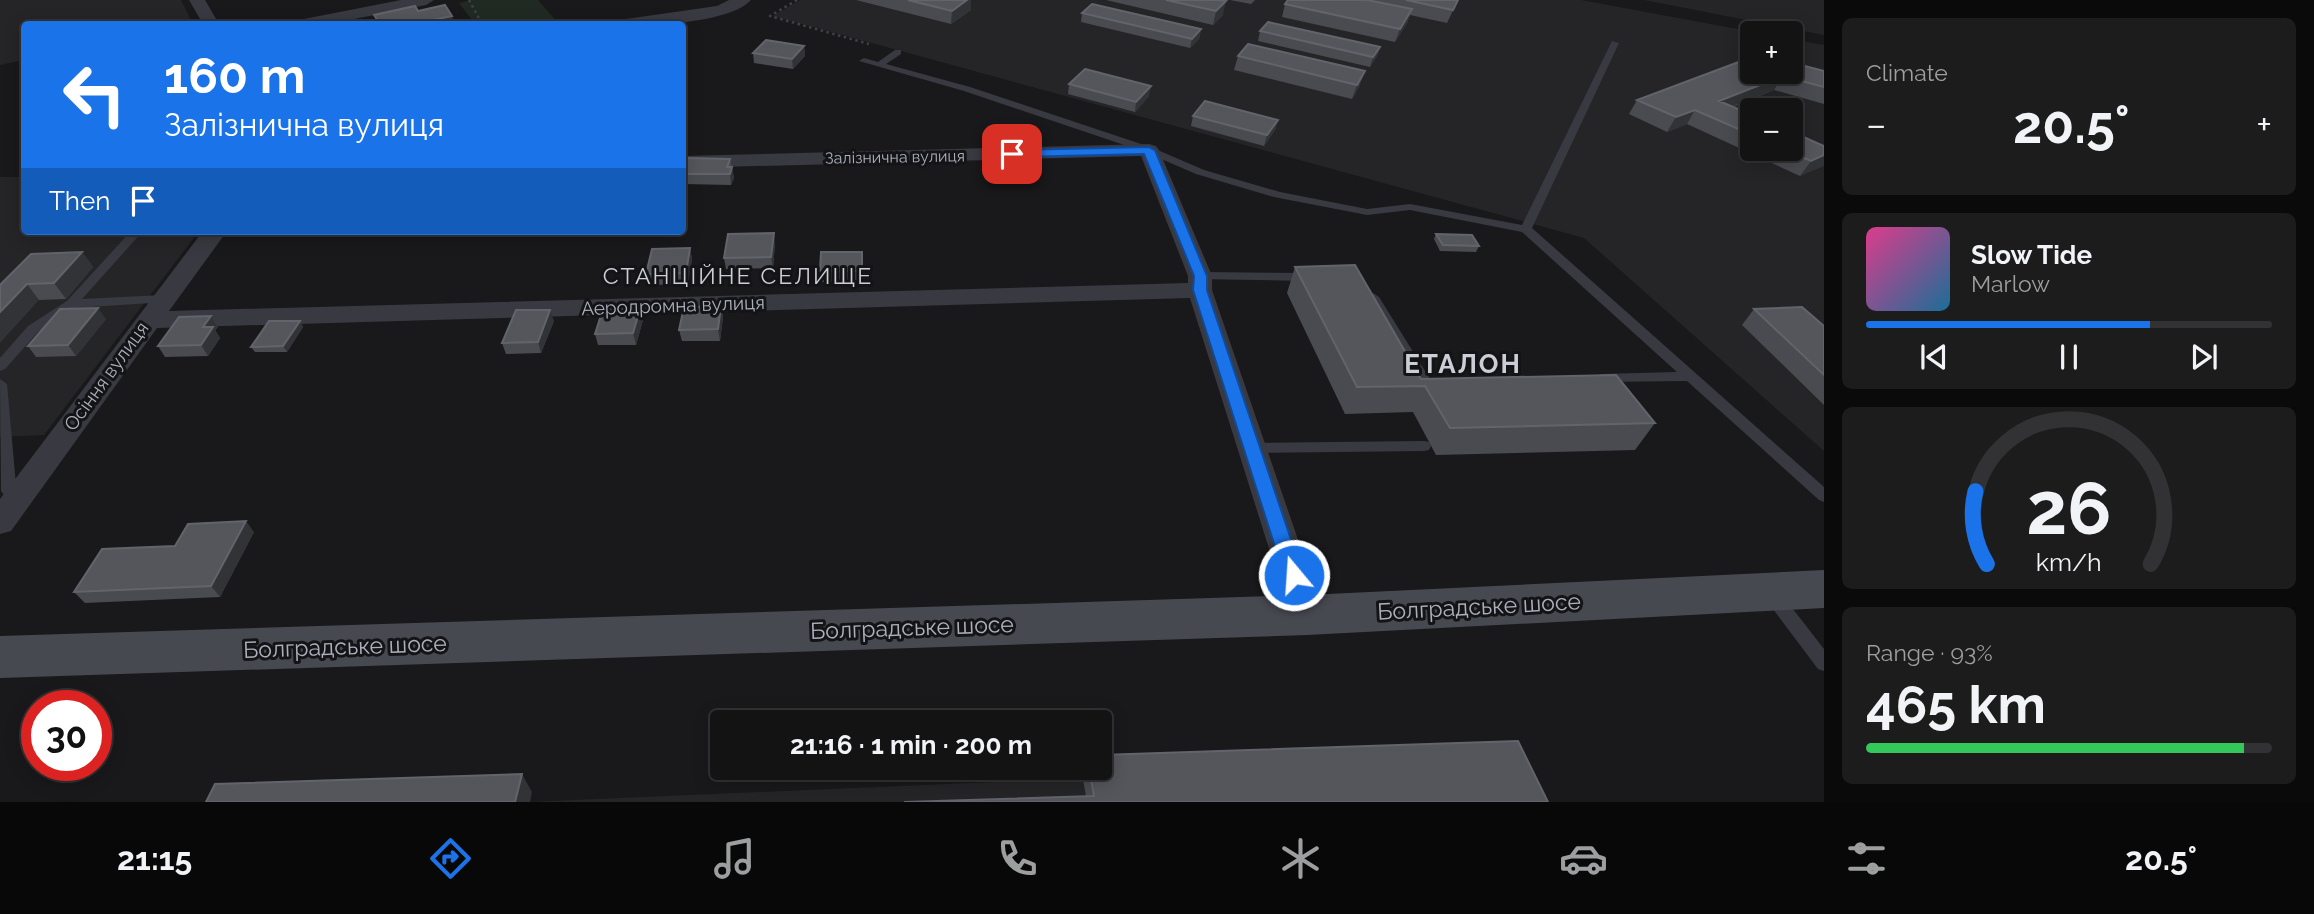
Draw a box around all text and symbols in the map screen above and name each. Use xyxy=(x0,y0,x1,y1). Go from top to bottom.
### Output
map controls xyxy=(1740,21,1803,161)
button: + xyxy=(1740,21,1803,84)
text: 160 m xyxy=(164,47,305,104)
icon: left xyxy=(49,49,140,140)
text: Climate xyxy=(1866,59,1948,86)
text: 20.5° xyxy=(2013,94,2130,155)
button: − xyxy=(1740,98,1803,161)
text: − xyxy=(1866,102,1886,147)
text: + xyxy=(2256,102,2272,147)
text: Залізнична вулиця xyxy=(164,106,444,143)
pin xyxy=(982,124,1042,184)
icon: arrive xyxy=(993,135,1031,173)
street label: Залізнична вулиця xyxy=(825,146,965,168)
icon: arrive xyxy=(124,182,162,220)
text: Then xyxy=(49,186,110,216)
text: Slow Tide xyxy=(1971,240,2092,270)
district label: СТАНЦІЙНЕ СЕЛИЩЕ xyxy=(603,262,873,289)
text: Marlow xyxy=(1971,270,2050,297)
street label: Аеродромна вулиця xyxy=(581,291,765,319)
street label: Осіння вулиця xyxy=(59,317,153,435)
icon: previous xyxy=(1915,338,1953,376)
icon: pause xyxy=(2050,338,2088,376)
icon: next xyxy=(2185,338,2223,376)
district label: ЕТАЛОН xyxy=(1404,349,1522,379)
text: 26 xyxy=(2026,467,2112,552)
position arrow xyxy=(1257,538,1331,612)
text: km/h xyxy=(2036,547,2102,577)
street label: Болградське шосе xyxy=(1377,587,1581,625)
street label: Болградське шосе xyxy=(810,610,1014,644)
street label: Болградське шосе xyxy=(243,629,447,663)
text: Range · 93% xyxy=(1866,639,1993,666)
text: 465 km xyxy=(1866,674,2046,735)
speed limit sign: 30 xyxy=(21,690,112,781)
text: 21:16 · 1 min · 200 m xyxy=(790,730,1032,760)
icon: directions xyxy=(426,834,475,883)
icon: music xyxy=(710,834,759,883)
icon: phone xyxy=(993,834,1042,883)
icon: climate xyxy=(1276,834,1325,883)
icon: car xyxy=(1559,834,1608,883)
icon: filters xyxy=(1842,834,1891,883)
text: 21:15 xyxy=(117,840,192,877)
text: 20.5° xyxy=(2125,840,2197,877)

